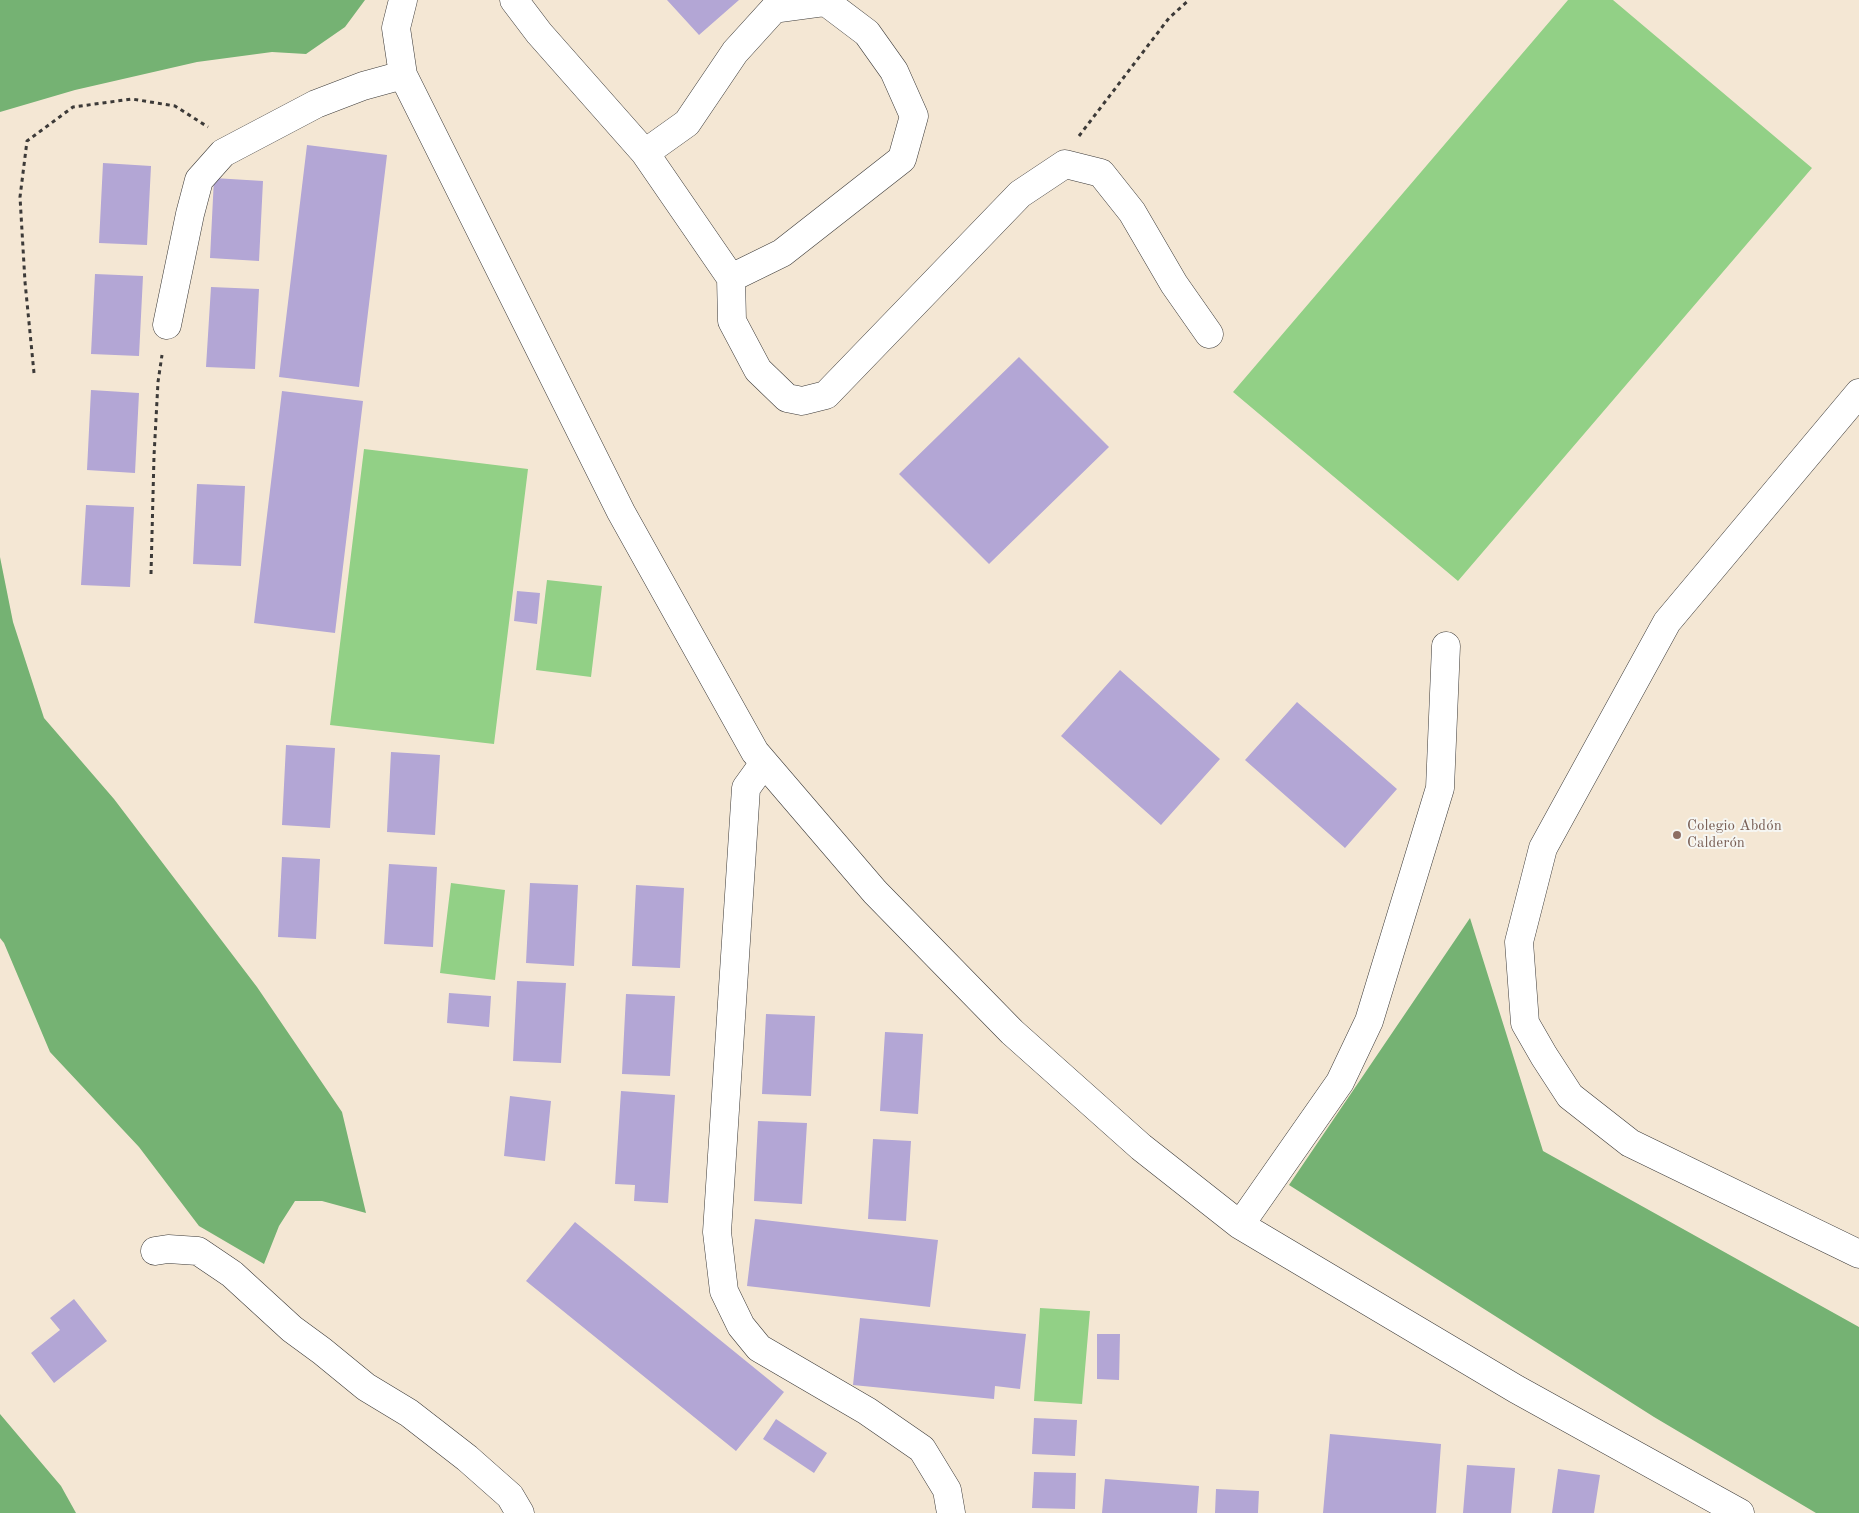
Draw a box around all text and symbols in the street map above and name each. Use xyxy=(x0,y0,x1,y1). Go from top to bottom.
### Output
place label: Colegio Abdón Calderón xyxy=(1687,817,1782,852)
marker: Colegio Abdón Calderón xyxy=(1671,829,1683,841)

